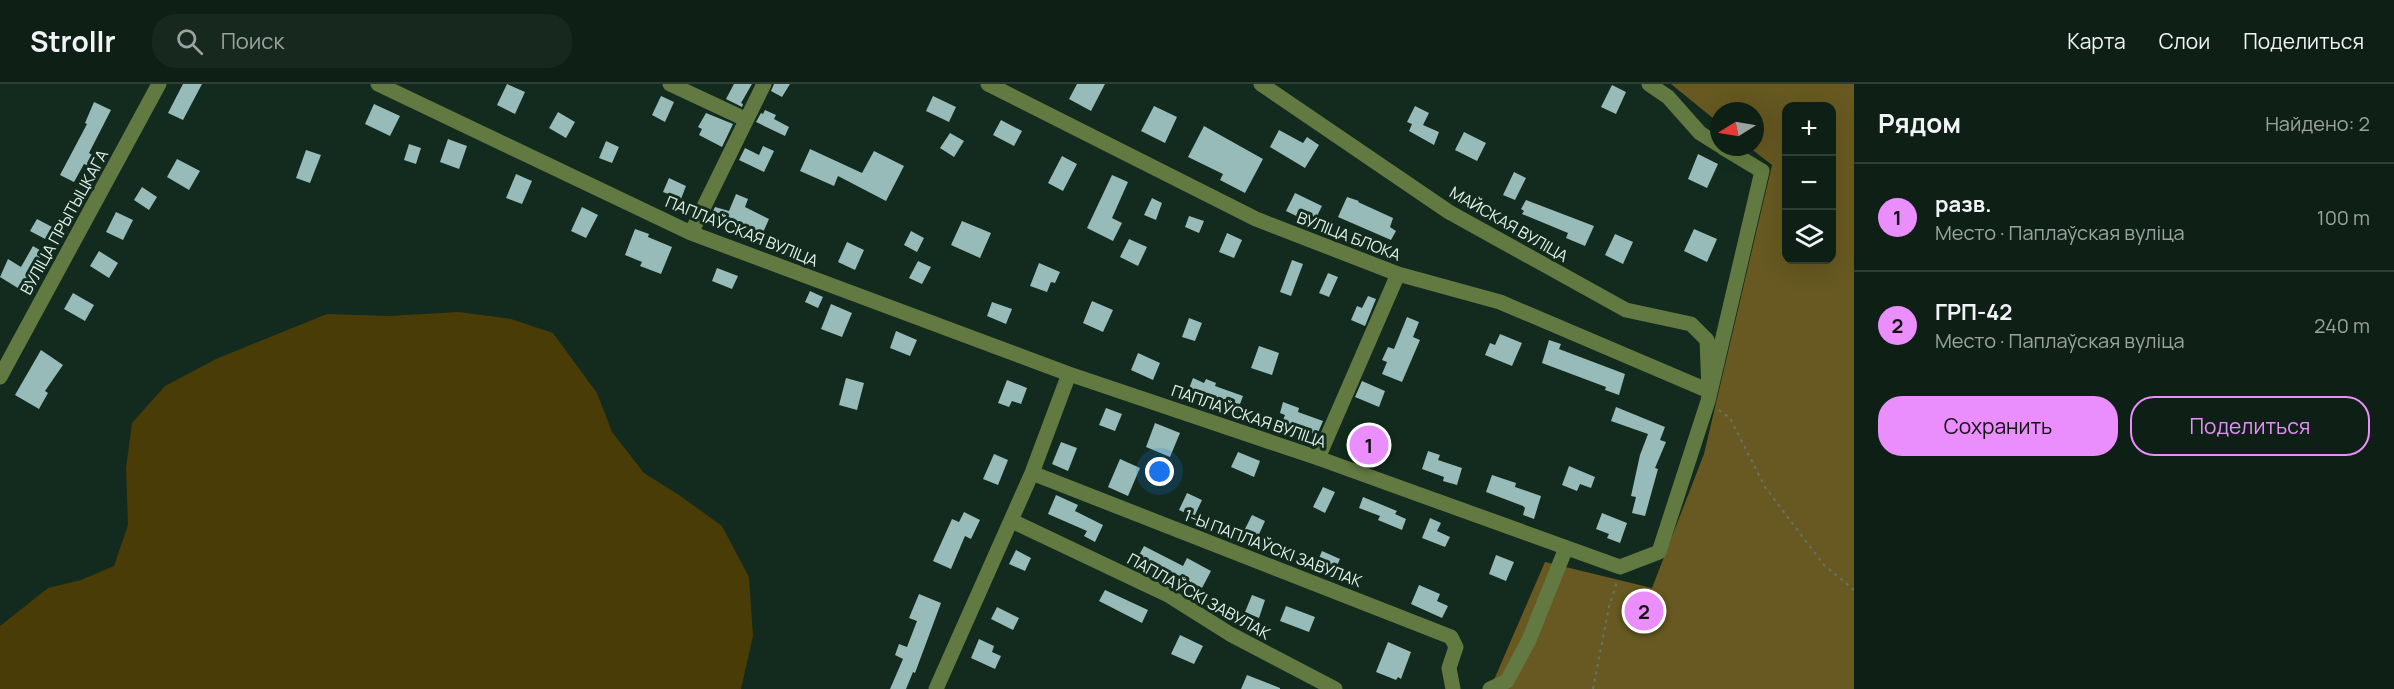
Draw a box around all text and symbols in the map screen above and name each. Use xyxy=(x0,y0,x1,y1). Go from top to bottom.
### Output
search box xyxy=(152,14,572,68)
text: Strollr xyxy=(30,22,116,60)
icon: search xyxy=(173,25,206,58)
text: Поиск xyxy=(221,26,284,56)
text: Карта xyxy=(2067,27,2126,55)
text: Слои xyxy=(2159,27,2210,55)
text: Поделиться xyxy=(2243,27,2364,55)
north arrow xyxy=(1710,102,1764,156)
map controls xyxy=(1782,102,1836,264)
button: + xyxy=(1782,102,1836,156)
text: Рядом xyxy=(1878,105,1961,141)
text: Найдено: 2 xyxy=(2265,110,2370,137)
street label: ВУЛІЦА ПРЫТЫЦКАГА xyxy=(15,145,113,299)
button: − xyxy=(1782,156,1836,210)
street label: МАЙСКАЯ ВУЛІЦА xyxy=(1446,181,1572,267)
text: разв. xyxy=(1935,189,1992,219)
street label: ПАПЛАЎСКАЯ ВУЛІЦА xyxy=(662,190,822,272)
text: 1 xyxy=(1893,204,1902,231)
text: 100 m xyxy=(2317,204,2370,231)
street label: ВУЛІЦА БЛОКА xyxy=(1294,206,1404,266)
button: layers xyxy=(1782,210,1836,264)
text: Место · Паплаўская вуліца xyxy=(1935,219,2185,246)
text: ГРП-42 xyxy=(1935,297,2012,327)
text: 2 xyxy=(1892,312,1903,339)
text: 240 m xyxy=(2314,312,2370,339)
text: Место · Паплаўская вуліца xyxy=(1935,327,2185,354)
street label: ПАПЛАЎСКАЯ ВУЛІЦА xyxy=(1169,379,1329,453)
button: Сохранить xyxy=(1878,396,2118,456)
button: Поделиться xyxy=(2130,396,2370,456)
pin: 1 xyxy=(1350,422,1388,468)
your location xyxy=(1145,457,1174,486)
street label: 1-Ы ПАПЛАЎСКІ ЗАВУЛАК xyxy=(1181,504,1366,592)
street label: ПАПЛАЎСКІ ЗАВУЛАК xyxy=(1124,548,1275,645)
pin: 2 xyxy=(1624,588,1664,634)

